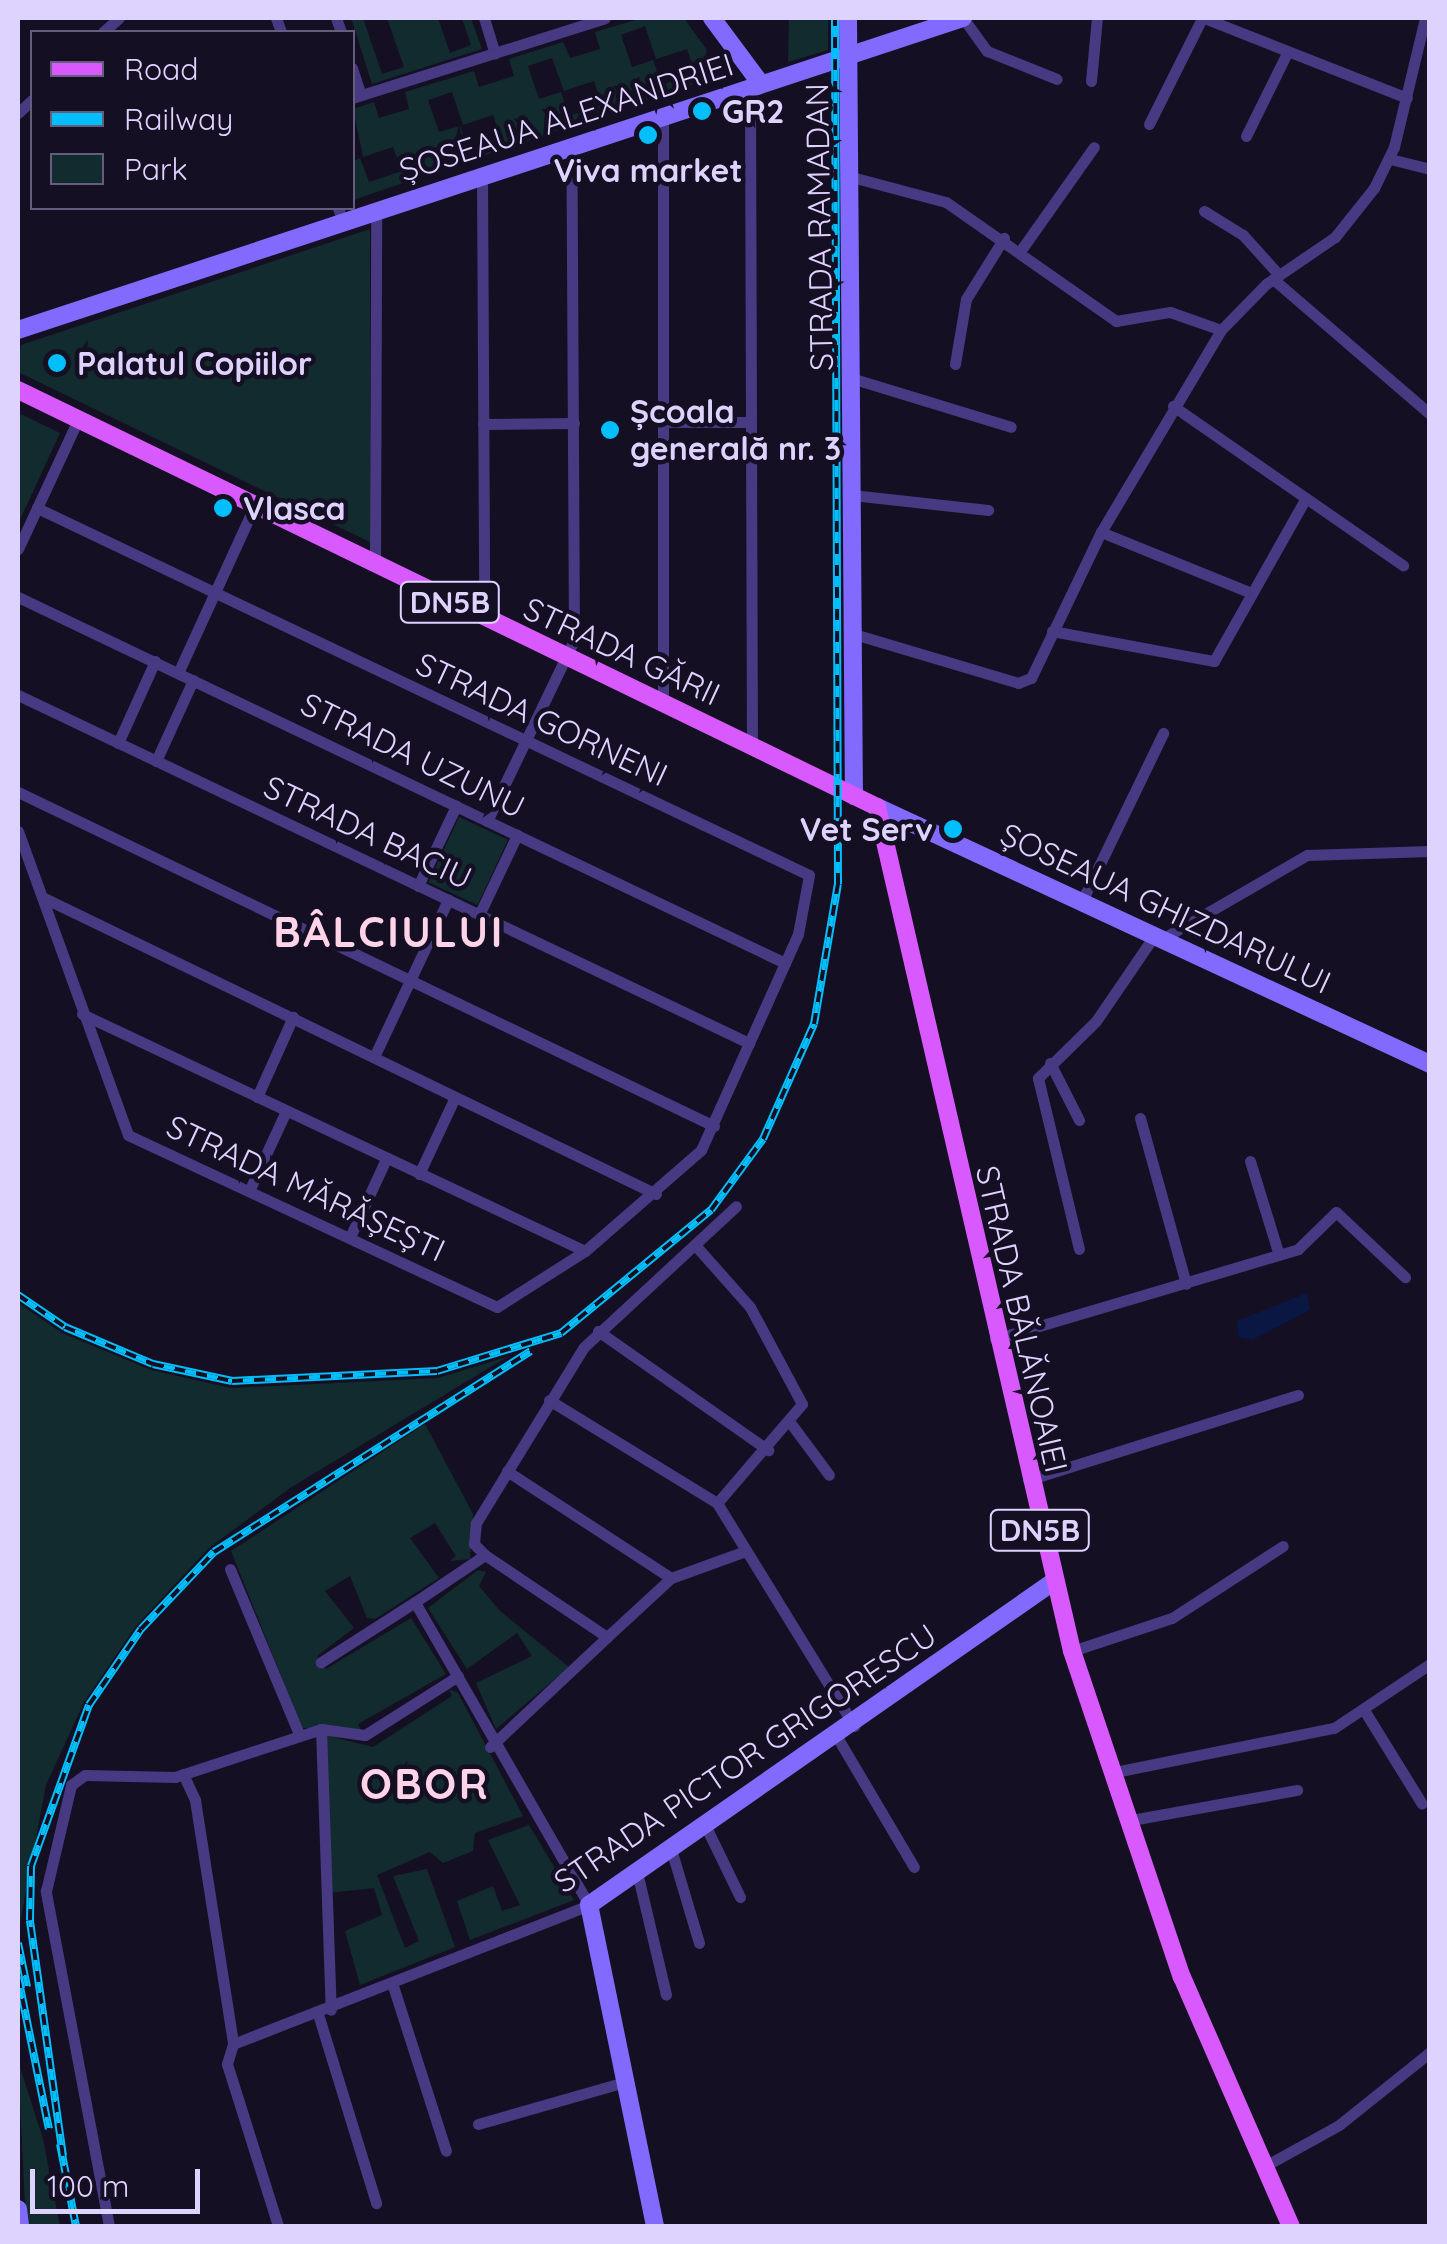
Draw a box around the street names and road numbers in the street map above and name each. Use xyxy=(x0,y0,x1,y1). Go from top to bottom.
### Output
street label: ȘOSEAUA ALEXANDRIEI xyxy=(394,45,738,189)
street label: STRADA RAMADAN xyxy=(797,83,841,371)
road number: DN5B xyxy=(398,577,502,627)
street label: STRADA GĂRII xyxy=(518,589,726,713)
street label: STRADA GORNENI xyxy=(410,644,674,794)
street label: STRADA UZUNU xyxy=(295,684,531,826)
street label: STRADA BACIU xyxy=(258,767,478,897)
street label: ȘOSEAUA GHIZDARULUI xyxy=(995,815,1337,1001)
street label: STRADA MĂRĂȘEȘTI xyxy=(161,1107,451,1269)
street label: STRADA BĂLĂNOAIEI xyxy=(968,1162,1076,1476)
road number: DN5B xyxy=(988,1505,1092,1555)
street label: STRADA PICTOR GRIGORESCU xyxy=(547,1615,943,1901)

